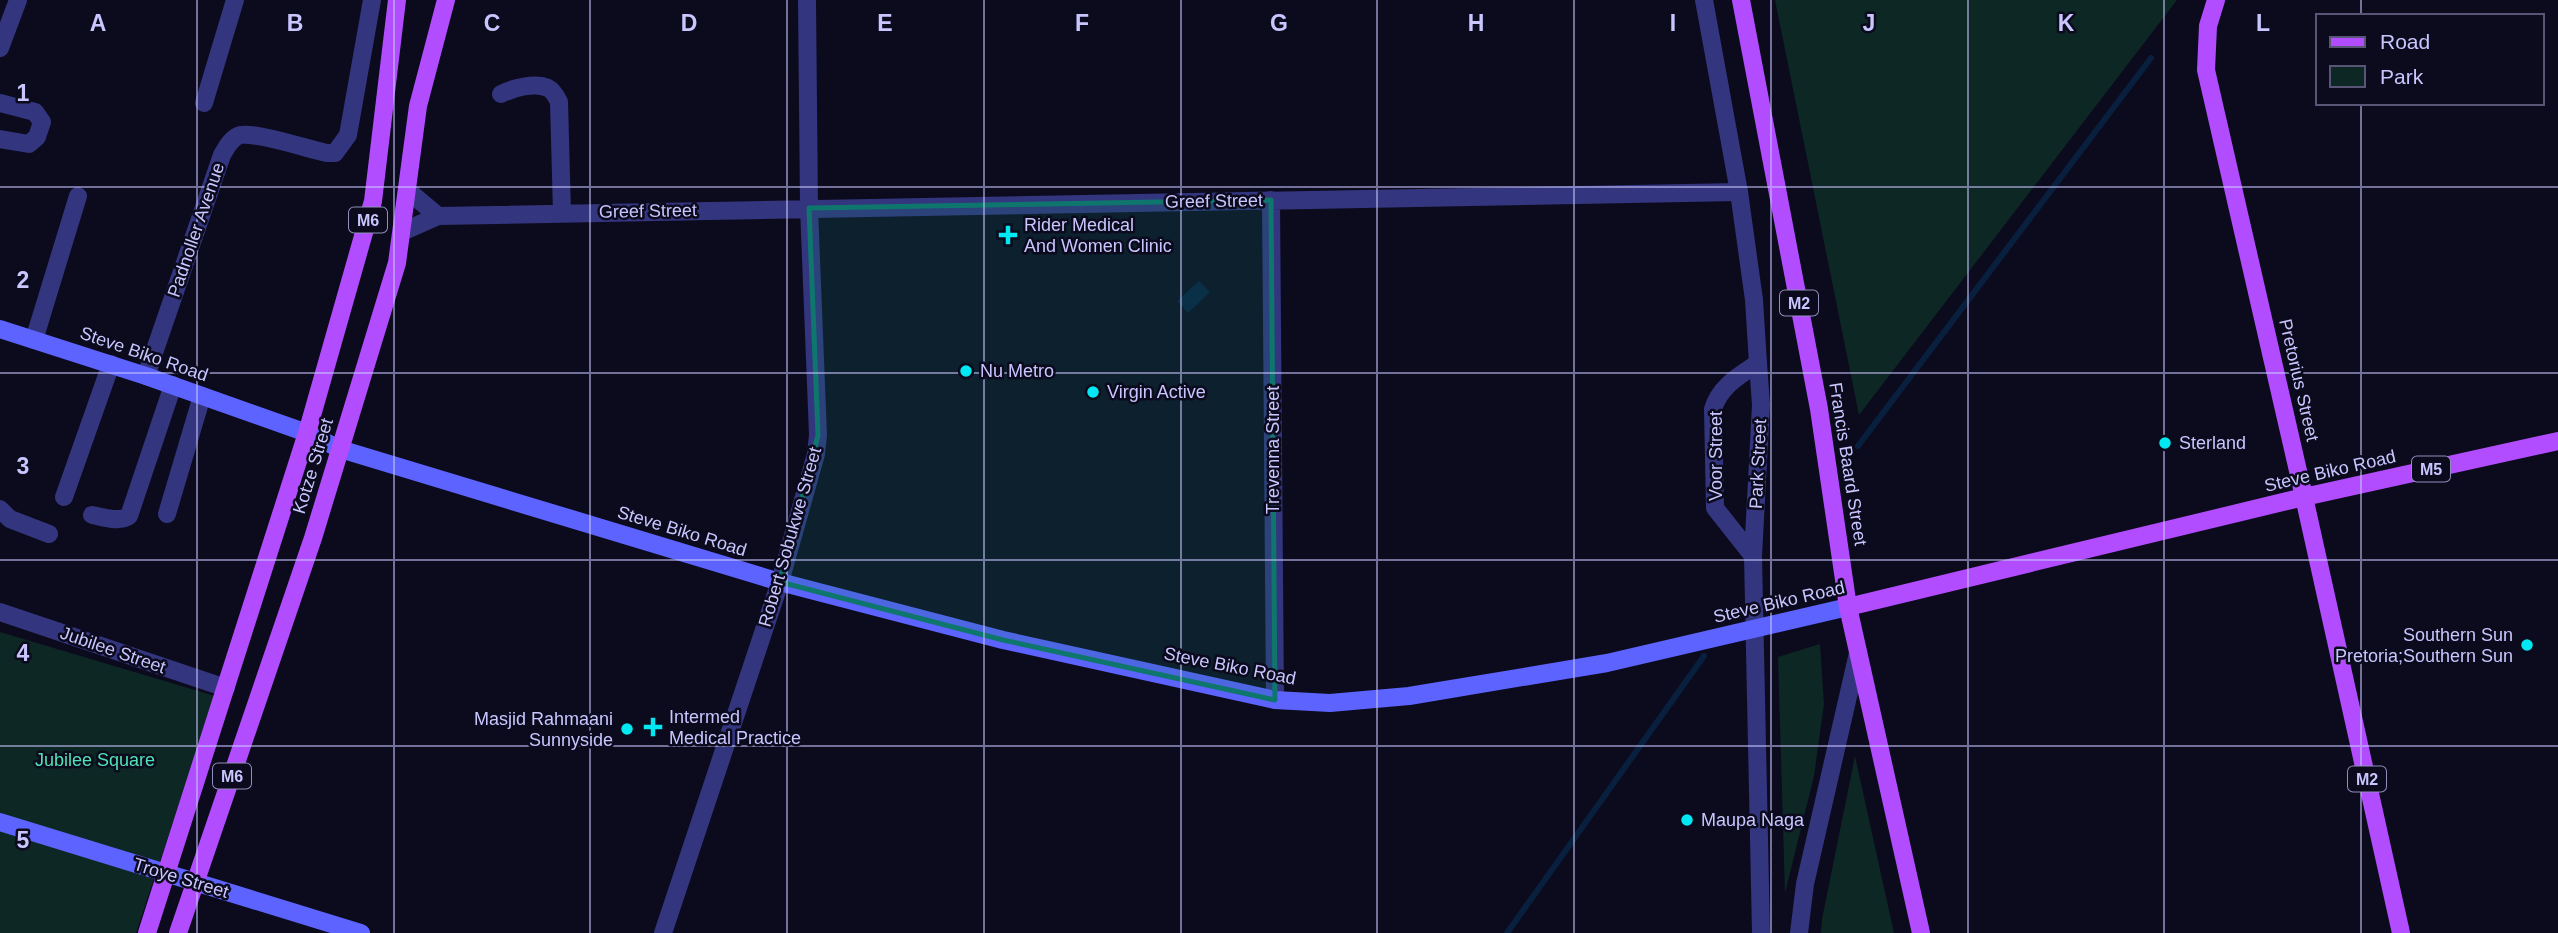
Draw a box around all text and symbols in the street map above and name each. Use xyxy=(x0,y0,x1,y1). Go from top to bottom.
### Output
text: A xyxy=(90,10,106,36)
text: B xyxy=(287,10,303,36)
text: C xyxy=(484,10,500,36)
text: D xyxy=(681,10,697,36)
text: E xyxy=(877,10,893,36)
text: F xyxy=(1075,10,1089,36)
text: G xyxy=(1270,10,1288,36)
text: H xyxy=(1468,10,1484,36)
text: I xyxy=(1670,10,1676,36)
text: J xyxy=(1863,10,1875,36)
text: K xyxy=(2058,10,2075,36)
text: L xyxy=(2256,10,2270,36)
legend xyxy=(2316,14,2544,105)
text: Road xyxy=(2380,30,2430,53)
text: Park xyxy=(2380,65,2424,88)
text: 1 xyxy=(17,80,30,106)
street label: Padnoller Avenue xyxy=(164,160,228,300)
street label: Greef Street xyxy=(1165,190,1263,212)
street label: Greef Street xyxy=(599,200,697,222)
road number: M6 xyxy=(349,208,387,232)
place label: Rider Medical And Women Clinic xyxy=(1024,215,1172,256)
marker: Rider Medical And Women Clinic xyxy=(998,225,1018,245)
text: 2 xyxy=(17,267,29,293)
road number: M2 xyxy=(1780,290,1818,316)
street label: Pretorius Street xyxy=(2275,317,2323,443)
street label: Steve Biko Road xyxy=(77,323,211,385)
place label: Nu Metro xyxy=(980,361,1054,381)
marker: Nu Metro xyxy=(958,363,974,379)
street label: Francis Baard Street xyxy=(1825,381,1871,547)
place label: Virgin Active xyxy=(1107,382,1206,402)
marker: Virgin Active xyxy=(1085,384,1101,400)
street label: Trevenna Street xyxy=(1263,386,1283,514)
street label: Voor Street xyxy=(1706,411,1726,501)
street label: Kotze Street xyxy=(289,416,337,516)
street label: Park Street xyxy=(1746,419,1770,509)
place label: Sterland xyxy=(2179,433,2246,453)
marker: Sterland xyxy=(2157,435,2173,451)
street label: Robert Sobukwe Street xyxy=(755,445,825,629)
street label: Steve Biko Road xyxy=(2262,446,2398,496)
text: 3 xyxy=(17,453,29,479)
road number: M5 xyxy=(2412,456,2450,482)
street label: Steve Biko Road xyxy=(615,502,749,560)
street label: Steve Biko Road xyxy=(1711,577,1847,627)
street label: Jubilee Street xyxy=(58,623,168,677)
place label: Southern Sun Pretoria;Southern Sun xyxy=(2335,625,2513,666)
marker: Southern Sun Pretoria;Southern Sun xyxy=(2519,637,2535,653)
text: 4 xyxy=(17,640,30,666)
street label: Steve Biko Road xyxy=(1162,643,1298,689)
place label: Intermed Medical Practice xyxy=(669,707,801,748)
place label: Masjid Rahmaani Sunnyside xyxy=(474,709,613,750)
marker: Intermed Medical Practice xyxy=(643,717,663,737)
marker: Masjid Rahmaani Sunnyside xyxy=(619,721,635,737)
park label: Jubilee Square xyxy=(35,750,155,770)
road number: M6 xyxy=(213,764,251,789)
road number: M2 xyxy=(2348,766,2386,792)
place label: Maupa Naga xyxy=(1701,810,1805,830)
marker: Maupa Naga xyxy=(1679,812,1695,828)
text: 5 xyxy=(17,827,30,853)
street label: Troye Street xyxy=(131,854,231,902)

